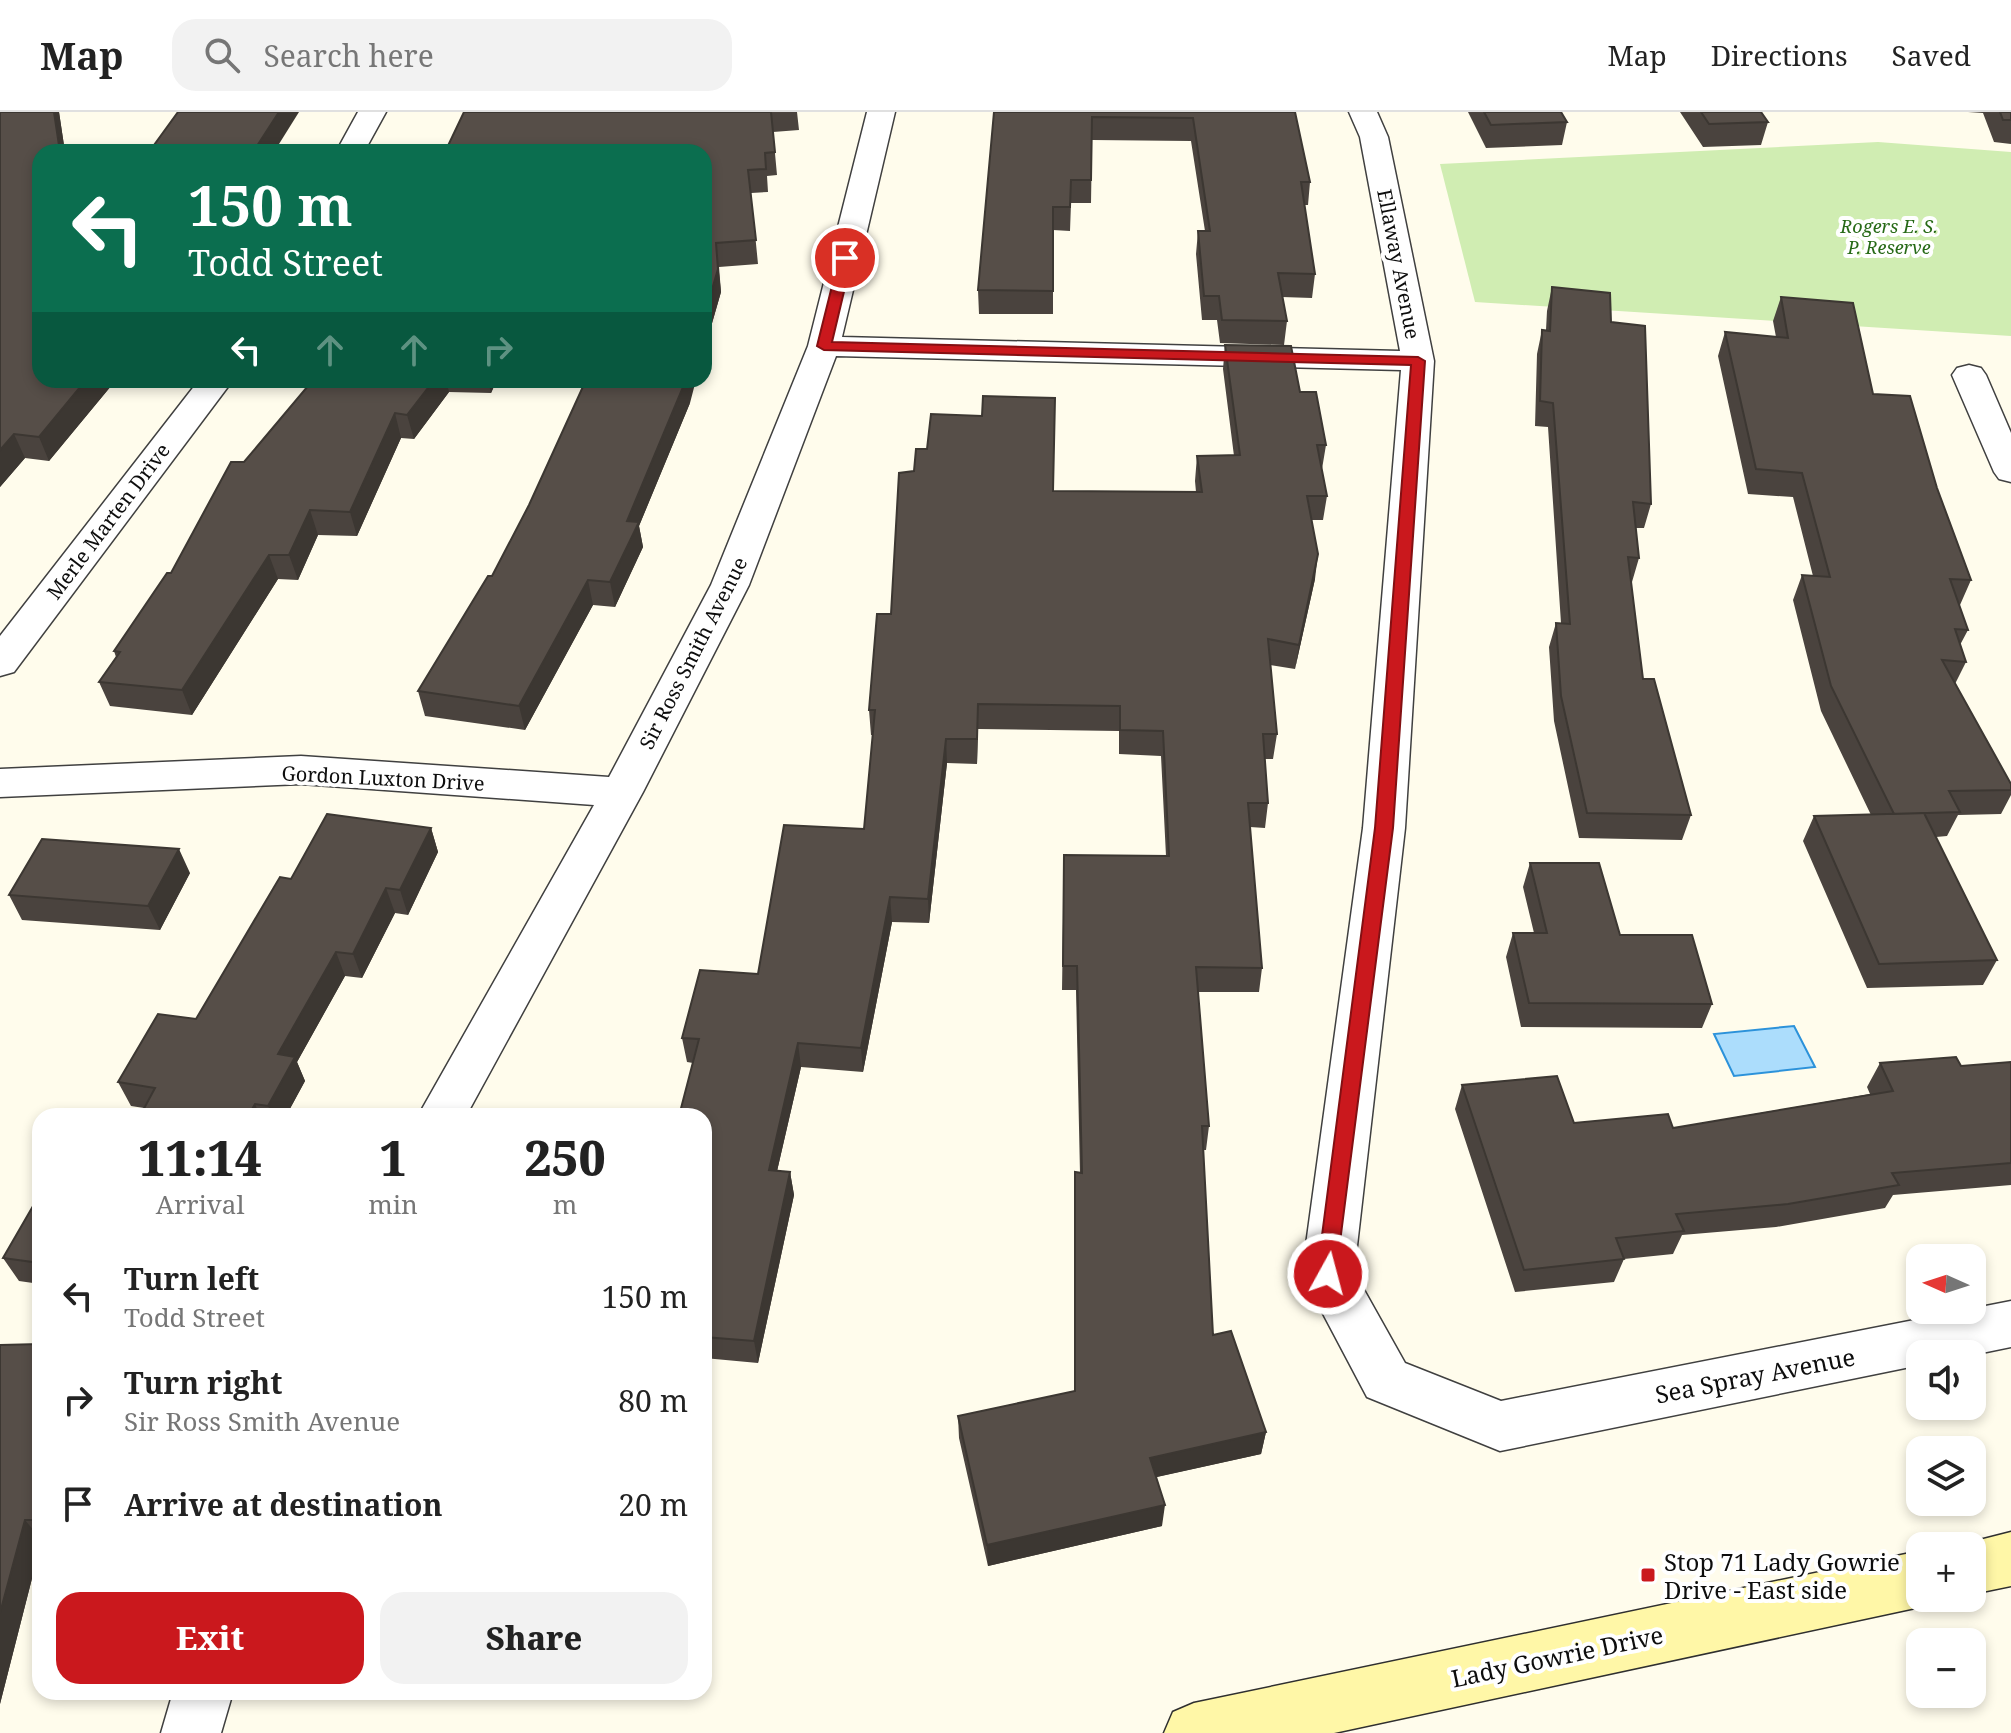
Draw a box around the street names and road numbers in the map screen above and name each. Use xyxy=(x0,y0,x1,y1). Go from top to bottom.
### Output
street label: Ellaway Avenue xyxy=(1371,187,1427,341)
street label: Merle Marten Drive xyxy=(40,437,176,605)
street label: Sir Ross Smith Avenue xyxy=(633,552,753,754)
street label: Gordon Luxton Drive xyxy=(281,759,485,797)
street label: Sea Spray Avenue xyxy=(1652,1339,1858,1411)
street label: Lady Gowrie Drive xyxy=(1448,1617,1666,1695)

